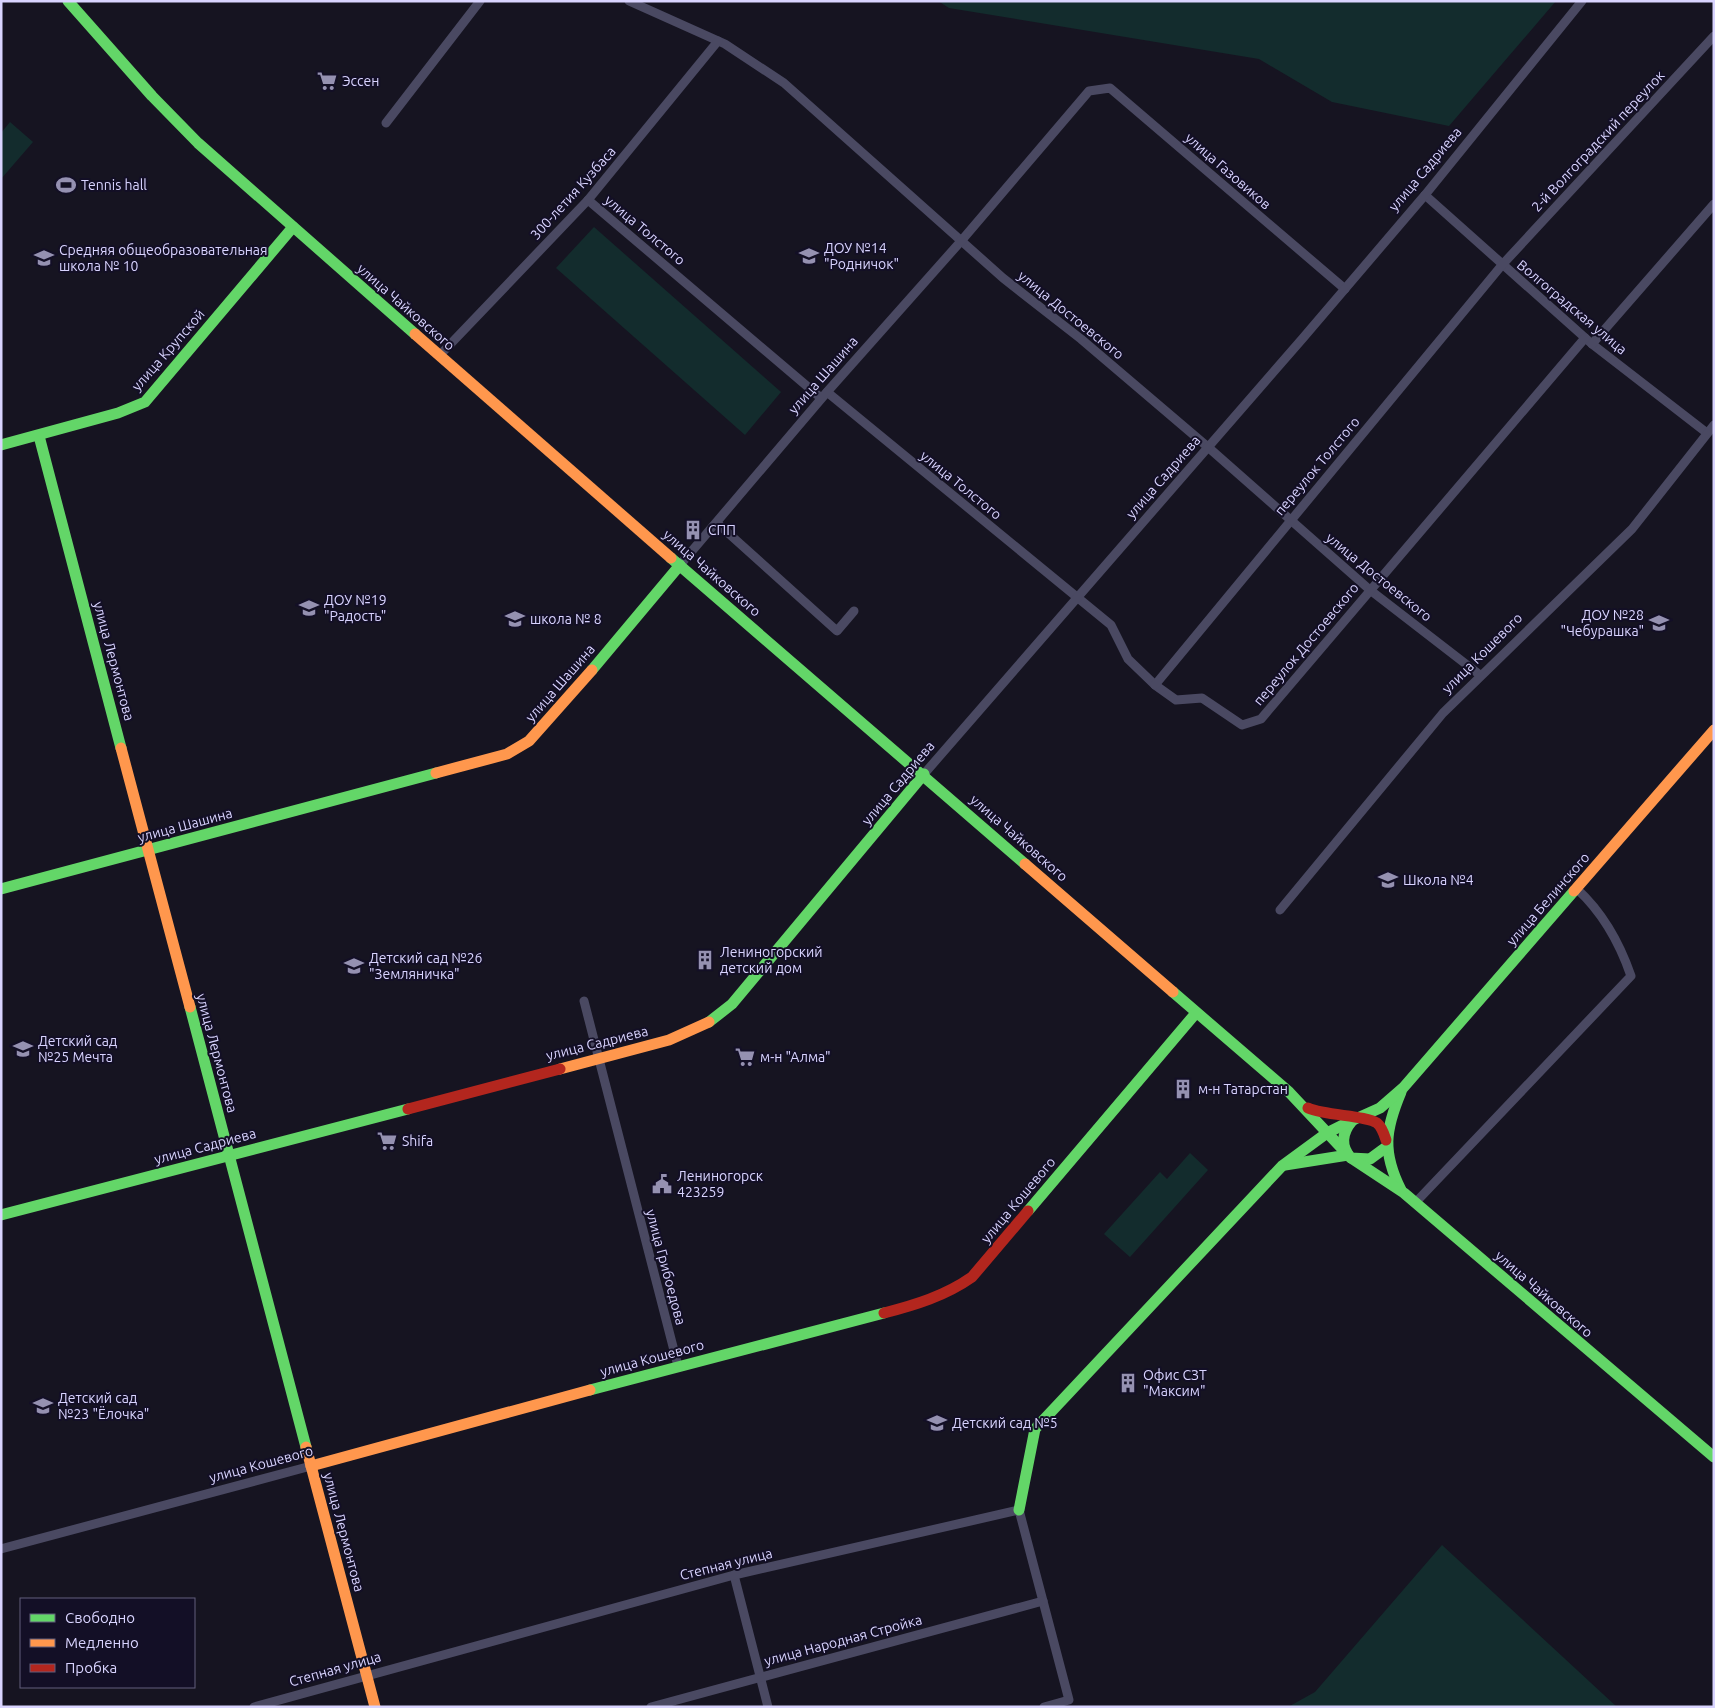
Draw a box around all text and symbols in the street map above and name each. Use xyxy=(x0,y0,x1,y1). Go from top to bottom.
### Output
street label: 2-й Волгоградский переулок xyxy=(1528,67,1668,215)
supermarket icon: Эссен xyxy=(316,70,338,92)
place label: Эссен xyxy=(342,73,380,89)
street label: улица Садриева xyxy=(1385,124,1465,214)
street label: улица Газовиков xyxy=(1182,129,1274,213)
street label: 300-летия Кузбаса xyxy=(527,143,619,243)
sports icon: Tennis hall xyxy=(55,174,77,196)
place label: Tennis hall xyxy=(81,177,147,193)
street label: улица Толстого xyxy=(602,192,688,268)
place label: ДОУ №14 "Родничок" xyxy=(824,240,899,272)
place label: Средняя общеобразовательная школа № 10 xyxy=(59,242,268,274)
school or university icon: ДОУ №14 "Родничок" xyxy=(798,245,820,267)
school or university icon: Средняя общеобразовательная школа № 10 xyxy=(33,247,55,269)
street label: Волгоградская улица xyxy=(1514,256,1630,358)
street label: улица Чайковского xyxy=(354,260,458,354)
street label: улица Достоевского xyxy=(1015,267,1127,363)
street label: улица Крупской xyxy=(128,306,208,394)
street label: улица Шашина xyxy=(785,333,861,417)
street label: переулок Толстого xyxy=(1271,414,1363,518)
street label: улица Садриева xyxy=(1123,432,1203,522)
street label: улица Толстого xyxy=(917,447,1005,523)
building icon: СПП xyxy=(682,519,704,541)
place label: СПП xyxy=(708,522,736,538)
street label: улица Чайковского xyxy=(660,526,764,620)
street label: улица Достоевского xyxy=(1323,529,1435,625)
street label: переулок Достоевского xyxy=(1250,580,1362,708)
place label: ДОУ №19 "Радость" xyxy=(324,592,387,624)
school or university icon: ДОУ №19 "Радость" xyxy=(298,597,320,619)
street label: улица Лермонтова xyxy=(90,600,138,722)
place label: ДОУ №28 "Чебурашка" xyxy=(1561,607,1644,639)
school or university icon: школа № 8 xyxy=(504,608,526,630)
street label: улица Кошевого xyxy=(1439,610,1525,696)
place label: школа № 8 xyxy=(530,611,602,627)
school or university icon: ДОУ №28 "Чебурашка" xyxy=(1648,612,1670,634)
street label: улица Шашина xyxy=(522,641,598,725)
street label: улица Садриева xyxy=(858,738,938,828)
street label: улица Чайковского xyxy=(967,791,1071,885)
street label: улица Шашина xyxy=(136,805,234,845)
street label: улица Белинского xyxy=(1503,849,1593,949)
school or university icon: Школа №4 xyxy=(1377,869,1399,891)
place label: Школа №4 xyxy=(1403,872,1474,888)
place label: Лениногорский детский дом xyxy=(720,944,823,976)
building icon: Лениногорский детский дом xyxy=(694,949,716,971)
place label: Детский сад №26 "Земляничка" xyxy=(369,950,483,982)
school or university icon: Детский сад №26 "Земляничка" xyxy=(343,955,365,977)
street label: улица Лермонтова xyxy=(193,992,241,1114)
street label: улица Садриева xyxy=(544,1023,650,1063)
place label: Детский сад №25 Мечта xyxy=(38,1033,117,1065)
school or university icon: Детский сад №25 Мечта xyxy=(12,1038,34,1060)
supermarket icon: м-н "Алма" xyxy=(734,1046,756,1068)
place label: м-н "Алма" xyxy=(760,1049,831,1065)
building icon: м-н Татарстан xyxy=(1172,1078,1194,1100)
place label: м-н Татарстан xyxy=(1198,1081,1288,1097)
street label: улица Садриева xyxy=(152,1125,258,1167)
supermarket icon: Shifa xyxy=(376,1130,398,1152)
place label: Shifa xyxy=(402,1133,433,1149)
street label: улица Кошевого xyxy=(978,1154,1058,1246)
place label: Лениногорск 423259 xyxy=(677,1168,763,1200)
public building icon: Лениногорск 423259 xyxy=(651,1173,673,1195)
street label: улица Грибоедова xyxy=(643,1207,689,1327)
street label: улица Чайковского xyxy=(1492,1247,1596,1341)
street label: улица Кошевого xyxy=(598,1336,706,1380)
place label: Офис СЗТ "Максим" xyxy=(1143,1367,1207,1399)
building icon: Офис СЗТ "Максим" xyxy=(1117,1372,1139,1394)
place label: Детский сад №23 "Ёлочка" xyxy=(58,1390,149,1422)
school or university icon: Детский сад №23 "Ёлочка" xyxy=(32,1395,54,1417)
school or university icon: Детский сад №5 xyxy=(926,1412,948,1434)
place label: Детский сад №5 xyxy=(952,1415,1058,1431)
street label: улица Кошевого xyxy=(207,1442,315,1486)
street label: улица Лермонтова xyxy=(320,1471,368,1593)
street label: Степная улица xyxy=(678,1545,774,1583)
legend xyxy=(20,1598,195,1688)
text: Свободно xyxy=(65,1609,135,1626)
street label: улица Народная Стройка xyxy=(762,1611,924,1669)
text: Медленно xyxy=(65,1634,139,1651)
street label: Степная улица xyxy=(287,1648,383,1690)
text: Пробка xyxy=(65,1659,117,1676)

